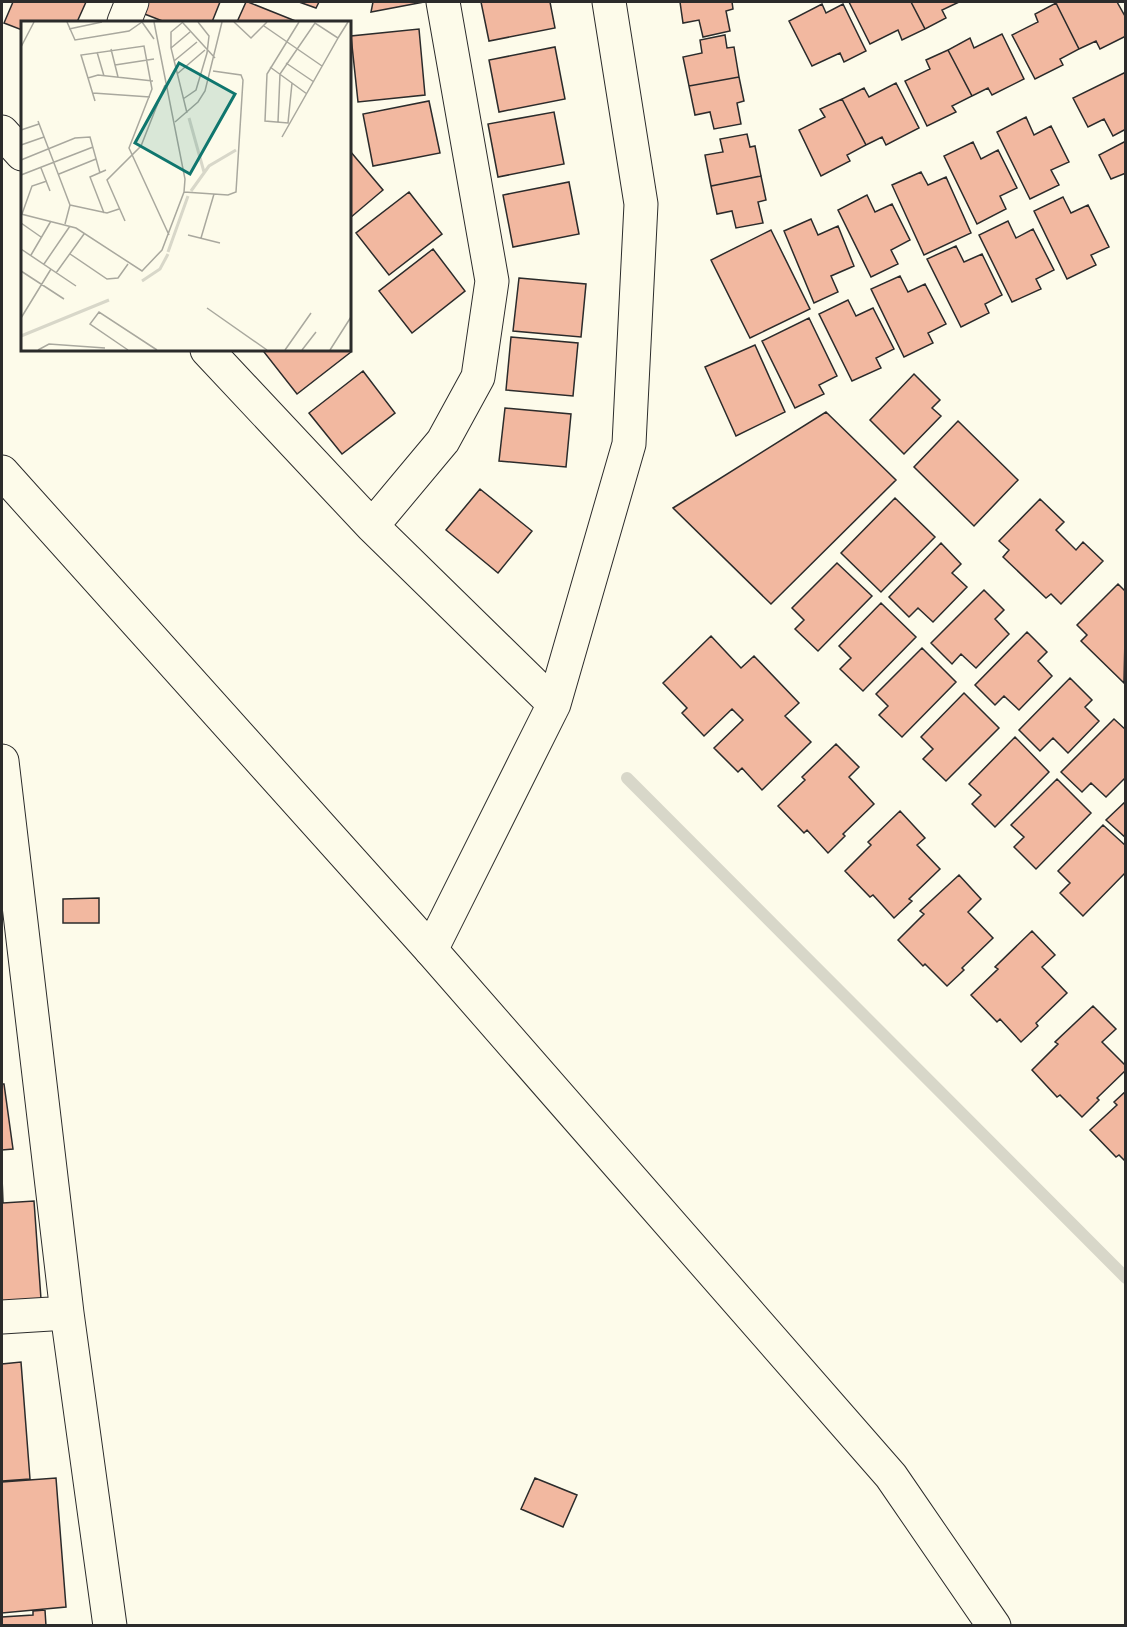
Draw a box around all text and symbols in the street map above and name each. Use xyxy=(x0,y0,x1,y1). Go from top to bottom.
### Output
inset map xyxy=(21,21,351,351)

